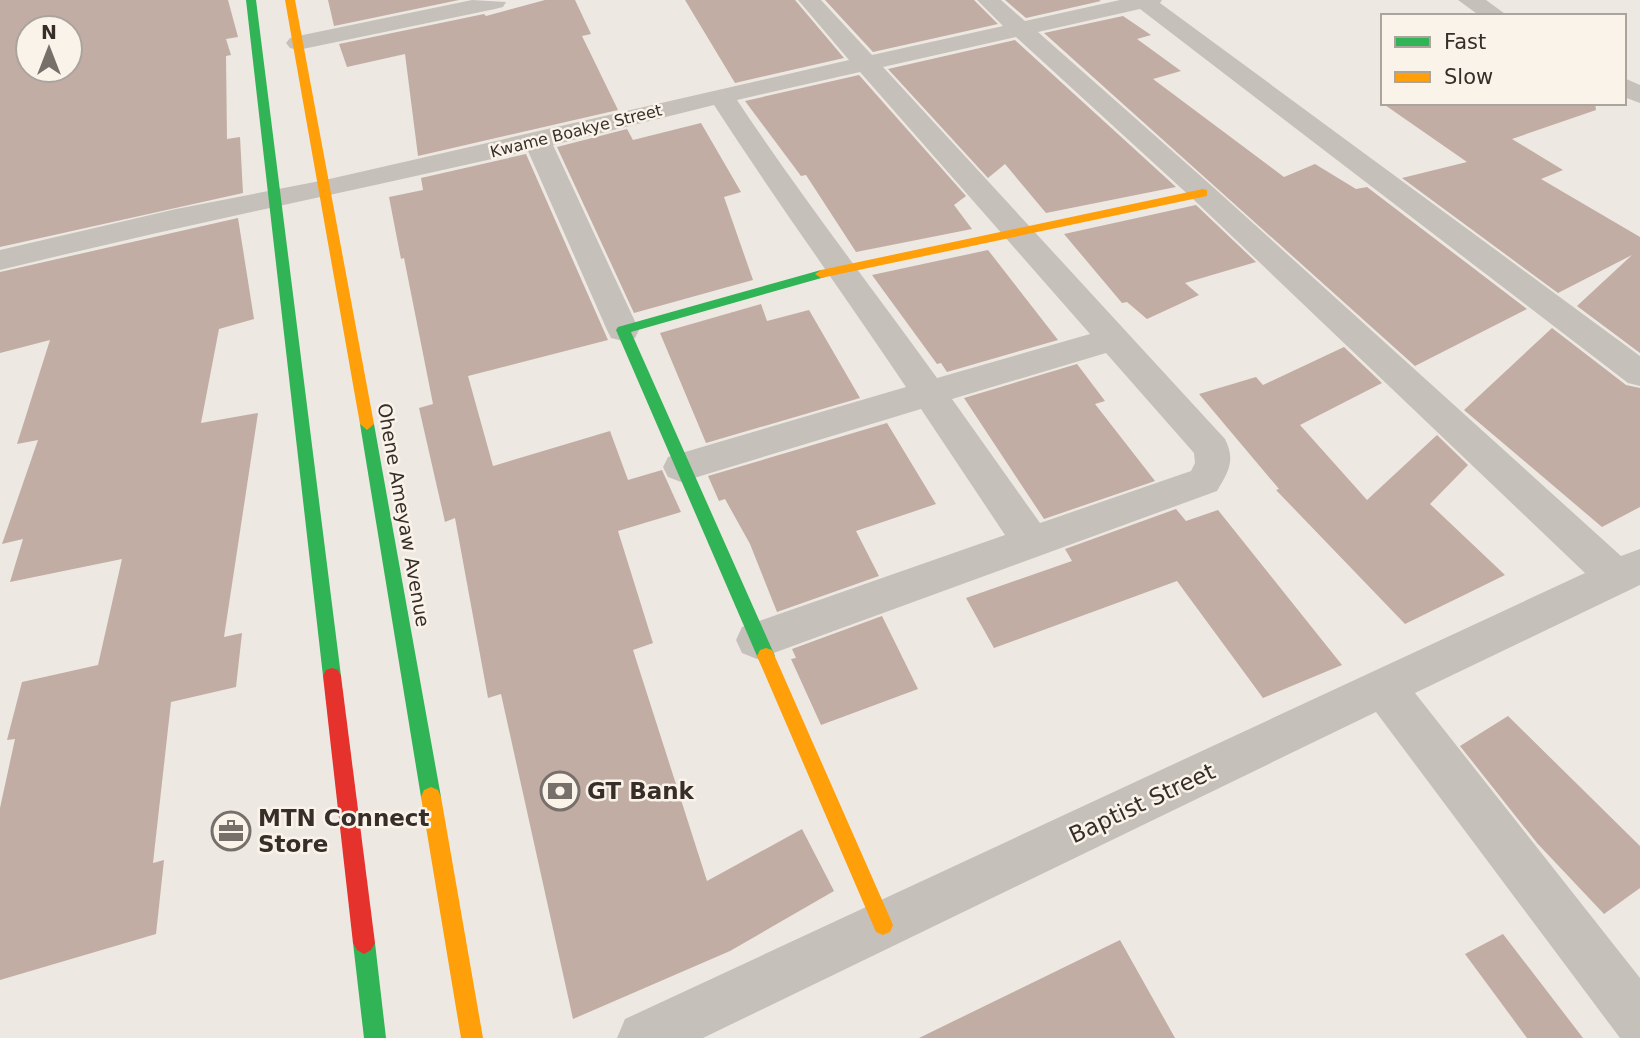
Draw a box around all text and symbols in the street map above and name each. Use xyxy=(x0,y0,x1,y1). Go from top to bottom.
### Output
north arrow xyxy=(14,14,84,84)
legend xyxy=(1381,14,1626,105)
text: N xyxy=(41,21,57,43)
text: Fast xyxy=(1444,30,1486,54)
text: Slow xyxy=(1444,65,1493,89)
street label: Kwame Boakye Street xyxy=(488,100,664,162)
street label: Ohene Ameyaw Avenue xyxy=(373,401,435,629)
street label: Baptist Street xyxy=(1065,758,1219,848)
bank icon: GT Bank xyxy=(539,770,581,812)
place label: GT Bank xyxy=(587,778,695,804)
place label: MTN Connect Store xyxy=(258,805,430,857)
office icon: MTN Connect Store xyxy=(210,810,252,852)

